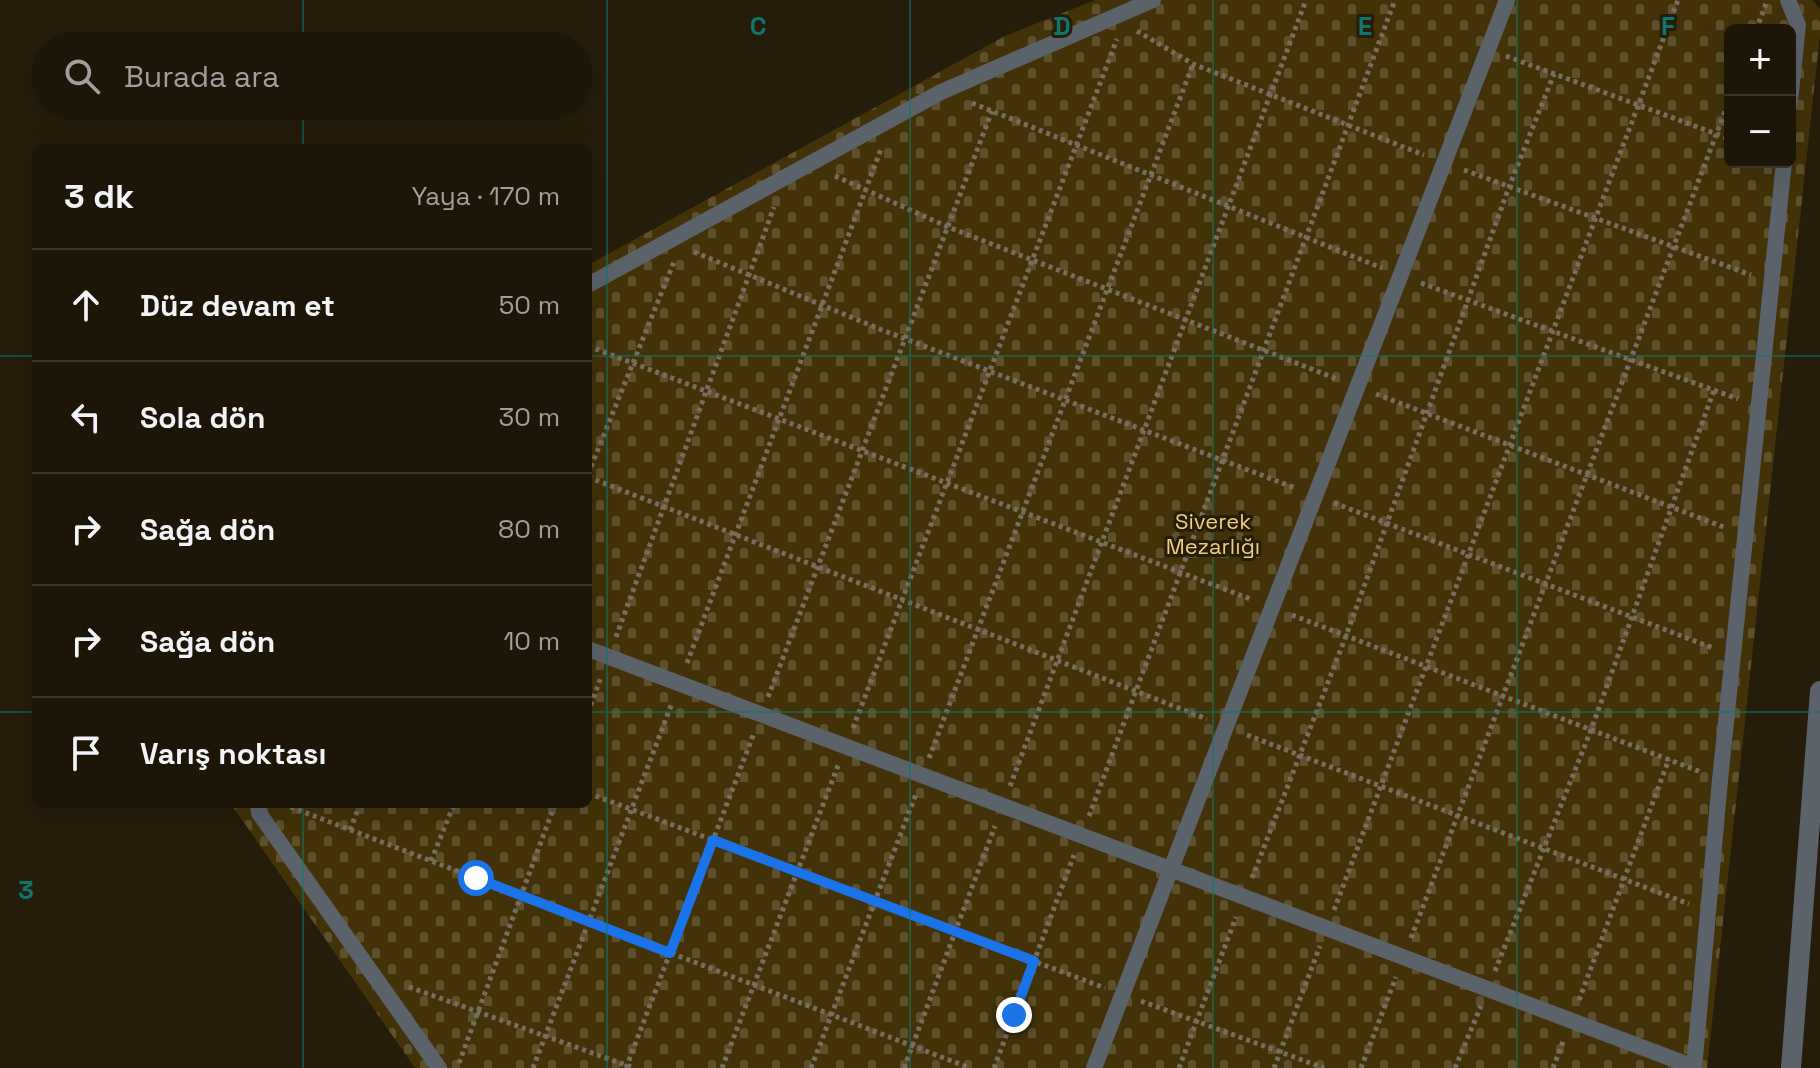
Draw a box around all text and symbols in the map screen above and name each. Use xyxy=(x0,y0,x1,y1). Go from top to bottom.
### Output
text: C xyxy=(750,9,766,43)
text: D xyxy=(1053,9,1071,43)
text: E xyxy=(1358,9,1372,43)
text: F xyxy=(1661,9,1675,43)
map controls xyxy=(1724,24,1796,168)
button: + xyxy=(1724,24,1796,96)
search box xyxy=(32,32,592,120)
icon: search xyxy=(60,54,104,98)
text: Burada ara xyxy=(124,57,279,96)
button: − xyxy=(1724,96,1796,168)
text: 3 dk xyxy=(64,175,134,218)
text: Yaya · 170 m xyxy=(411,179,560,213)
icon: ahead xyxy=(64,283,108,327)
text: Düz devam et xyxy=(140,286,335,325)
text: 50 m xyxy=(499,288,560,322)
icon: left xyxy=(64,395,108,439)
text: Sola dön xyxy=(140,398,265,437)
text: 30 m xyxy=(499,400,560,434)
icon: right xyxy=(64,507,108,551)
park label: Siverek Mezarlığı xyxy=(1166,507,1260,560)
text: Sağa dön xyxy=(140,510,275,549)
text: 80 m xyxy=(498,512,560,546)
icon: right xyxy=(64,619,108,663)
text: Sağa dön xyxy=(140,622,275,661)
text: 10 m xyxy=(503,624,560,658)
icon: arrive xyxy=(64,731,108,775)
text: Varış noktası xyxy=(140,734,327,773)
route start xyxy=(458,860,494,896)
text: 3 xyxy=(18,873,34,907)
route end xyxy=(996,997,1032,1033)

